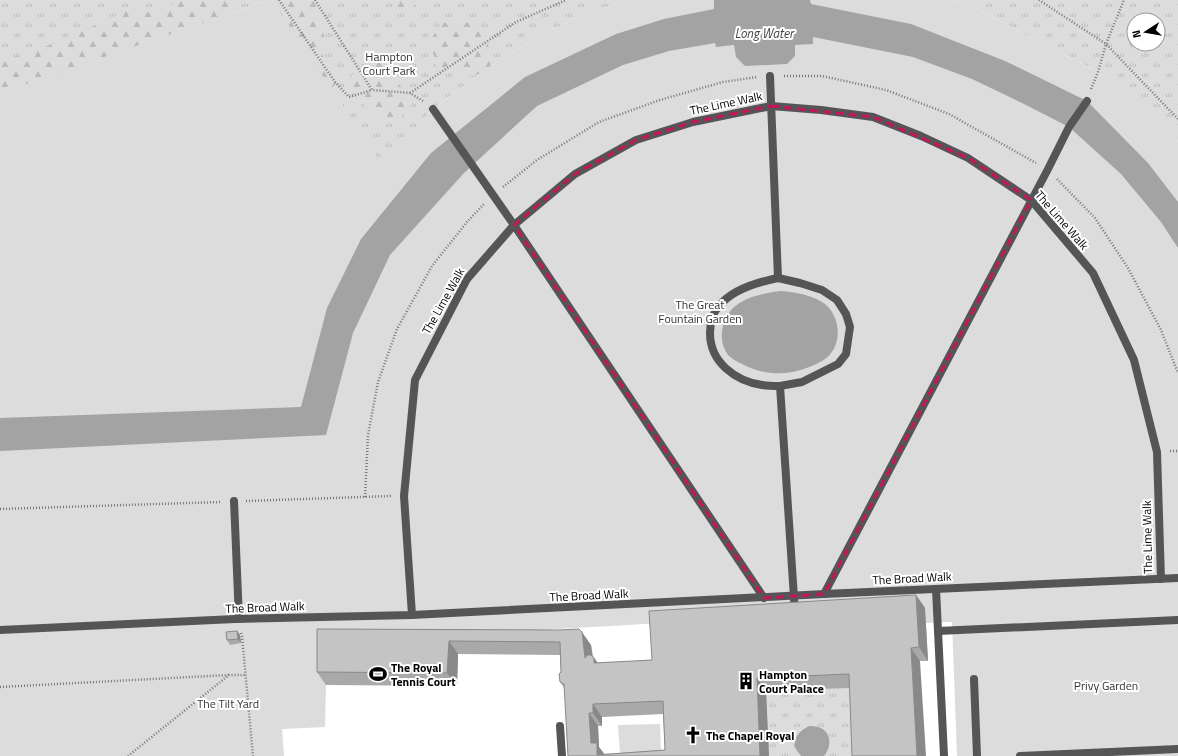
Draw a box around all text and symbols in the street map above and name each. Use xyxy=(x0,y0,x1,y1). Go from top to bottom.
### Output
north arrow xyxy=(1126,12,1166,52)
water label: Long Water xyxy=(735,23,795,43)
text: N xyxy=(1128,29,1145,39)
park label: Hampton Court Park xyxy=(362,47,416,80)
street label: The Lime Walk xyxy=(688,86,764,120)
street label: The Lime Walk xyxy=(1031,186,1093,254)
street label: The Lime Walk xyxy=(417,264,469,338)
park label: The Great Fountain Garden xyxy=(658,295,742,328)
street label: The Lime Walk xyxy=(1137,500,1157,574)
street label: The Broad Walk xyxy=(872,566,952,590)
street label: The Broad Walk xyxy=(549,583,629,607)
street label: The Broad Walk xyxy=(225,596,305,618)
place label: The Royal Tennis Court xyxy=(391,658,456,691)
sports icon: The Royal Tennis Court xyxy=(368,664,388,684)
place label: Hampton Court Palace xyxy=(759,665,824,698)
building icon: Hampton Court Palace xyxy=(736,671,756,691)
park label: Privy Garden xyxy=(1074,676,1138,695)
park label: The Tilt Yard xyxy=(197,694,259,713)
church icon: The Chapel Royal xyxy=(683,725,703,745)
place label: The Chapel Royal xyxy=(706,726,794,745)

